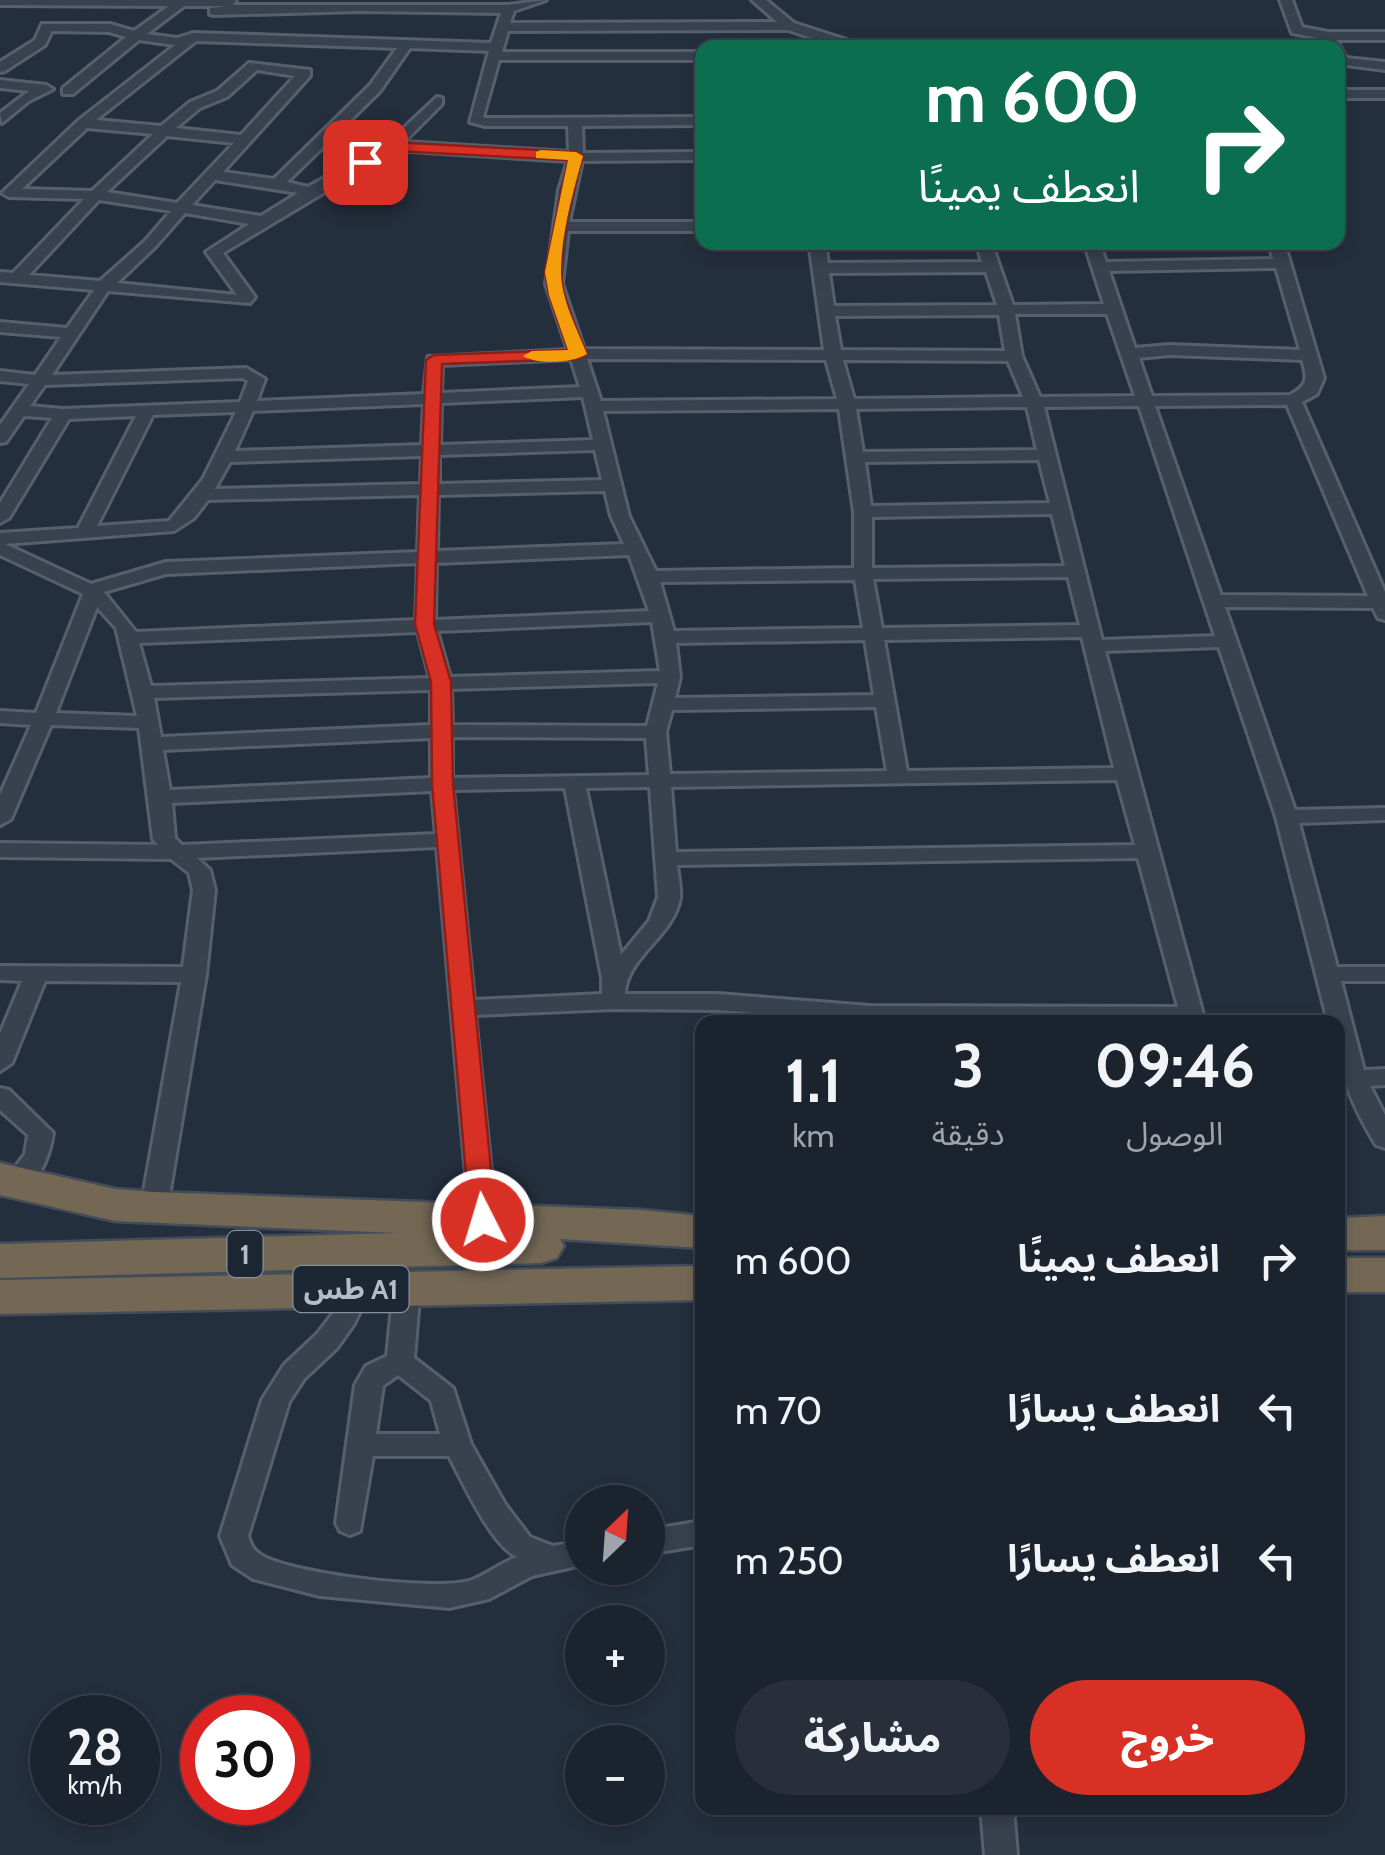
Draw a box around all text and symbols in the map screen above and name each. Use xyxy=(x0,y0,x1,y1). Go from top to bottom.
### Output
text: 600 m xyxy=(925,54,1140,140)
icon: right xyxy=(1175,80,1305,210)
pin xyxy=(323,120,408,205)
icon: arrive xyxy=(338,135,393,190)
text: انعطف يمينًا xyxy=(917,159,1140,213)
text: 3 xyxy=(952,1029,984,1102)
text: 09:46 xyxy=(1095,1029,1255,1102)
text: 1.1 xyxy=(785,1044,842,1117)
text: دقيقة xyxy=(932,1114,1005,1153)
text: الوصول xyxy=(1126,1114,1223,1153)
text: km xyxy=(792,1116,835,1155)
position arrow xyxy=(431,1168,535,1272)
road number: 1 xyxy=(228,1231,262,1277)
icon: right xyxy=(1250,1233,1305,1288)
text: انعطف يمينًا xyxy=(1017,1235,1220,1282)
text: 600 m xyxy=(735,1237,852,1284)
road number: طس A1 xyxy=(294,1266,408,1312)
icon: left xyxy=(1250,1383,1305,1438)
text: انعطف يسارًا xyxy=(1007,1385,1220,1432)
text: 70 m xyxy=(735,1387,822,1434)
north arrow xyxy=(565,1485,665,1585)
map controls xyxy=(565,1485,665,1825)
icon: left xyxy=(1250,1533,1305,1588)
text: انعطف يسارًا xyxy=(1007,1535,1220,1582)
text: 250 m xyxy=(735,1537,844,1584)
button: + xyxy=(565,1605,665,1705)
button: مشاركة xyxy=(735,1680,1010,1795)
button: خروج xyxy=(1030,1680,1305,1795)
speed limit sign: 30 xyxy=(180,1695,310,1825)
text: 28 xyxy=(67,1717,123,1778)
button: − xyxy=(565,1725,665,1825)
text: km/h xyxy=(68,1770,122,1800)

